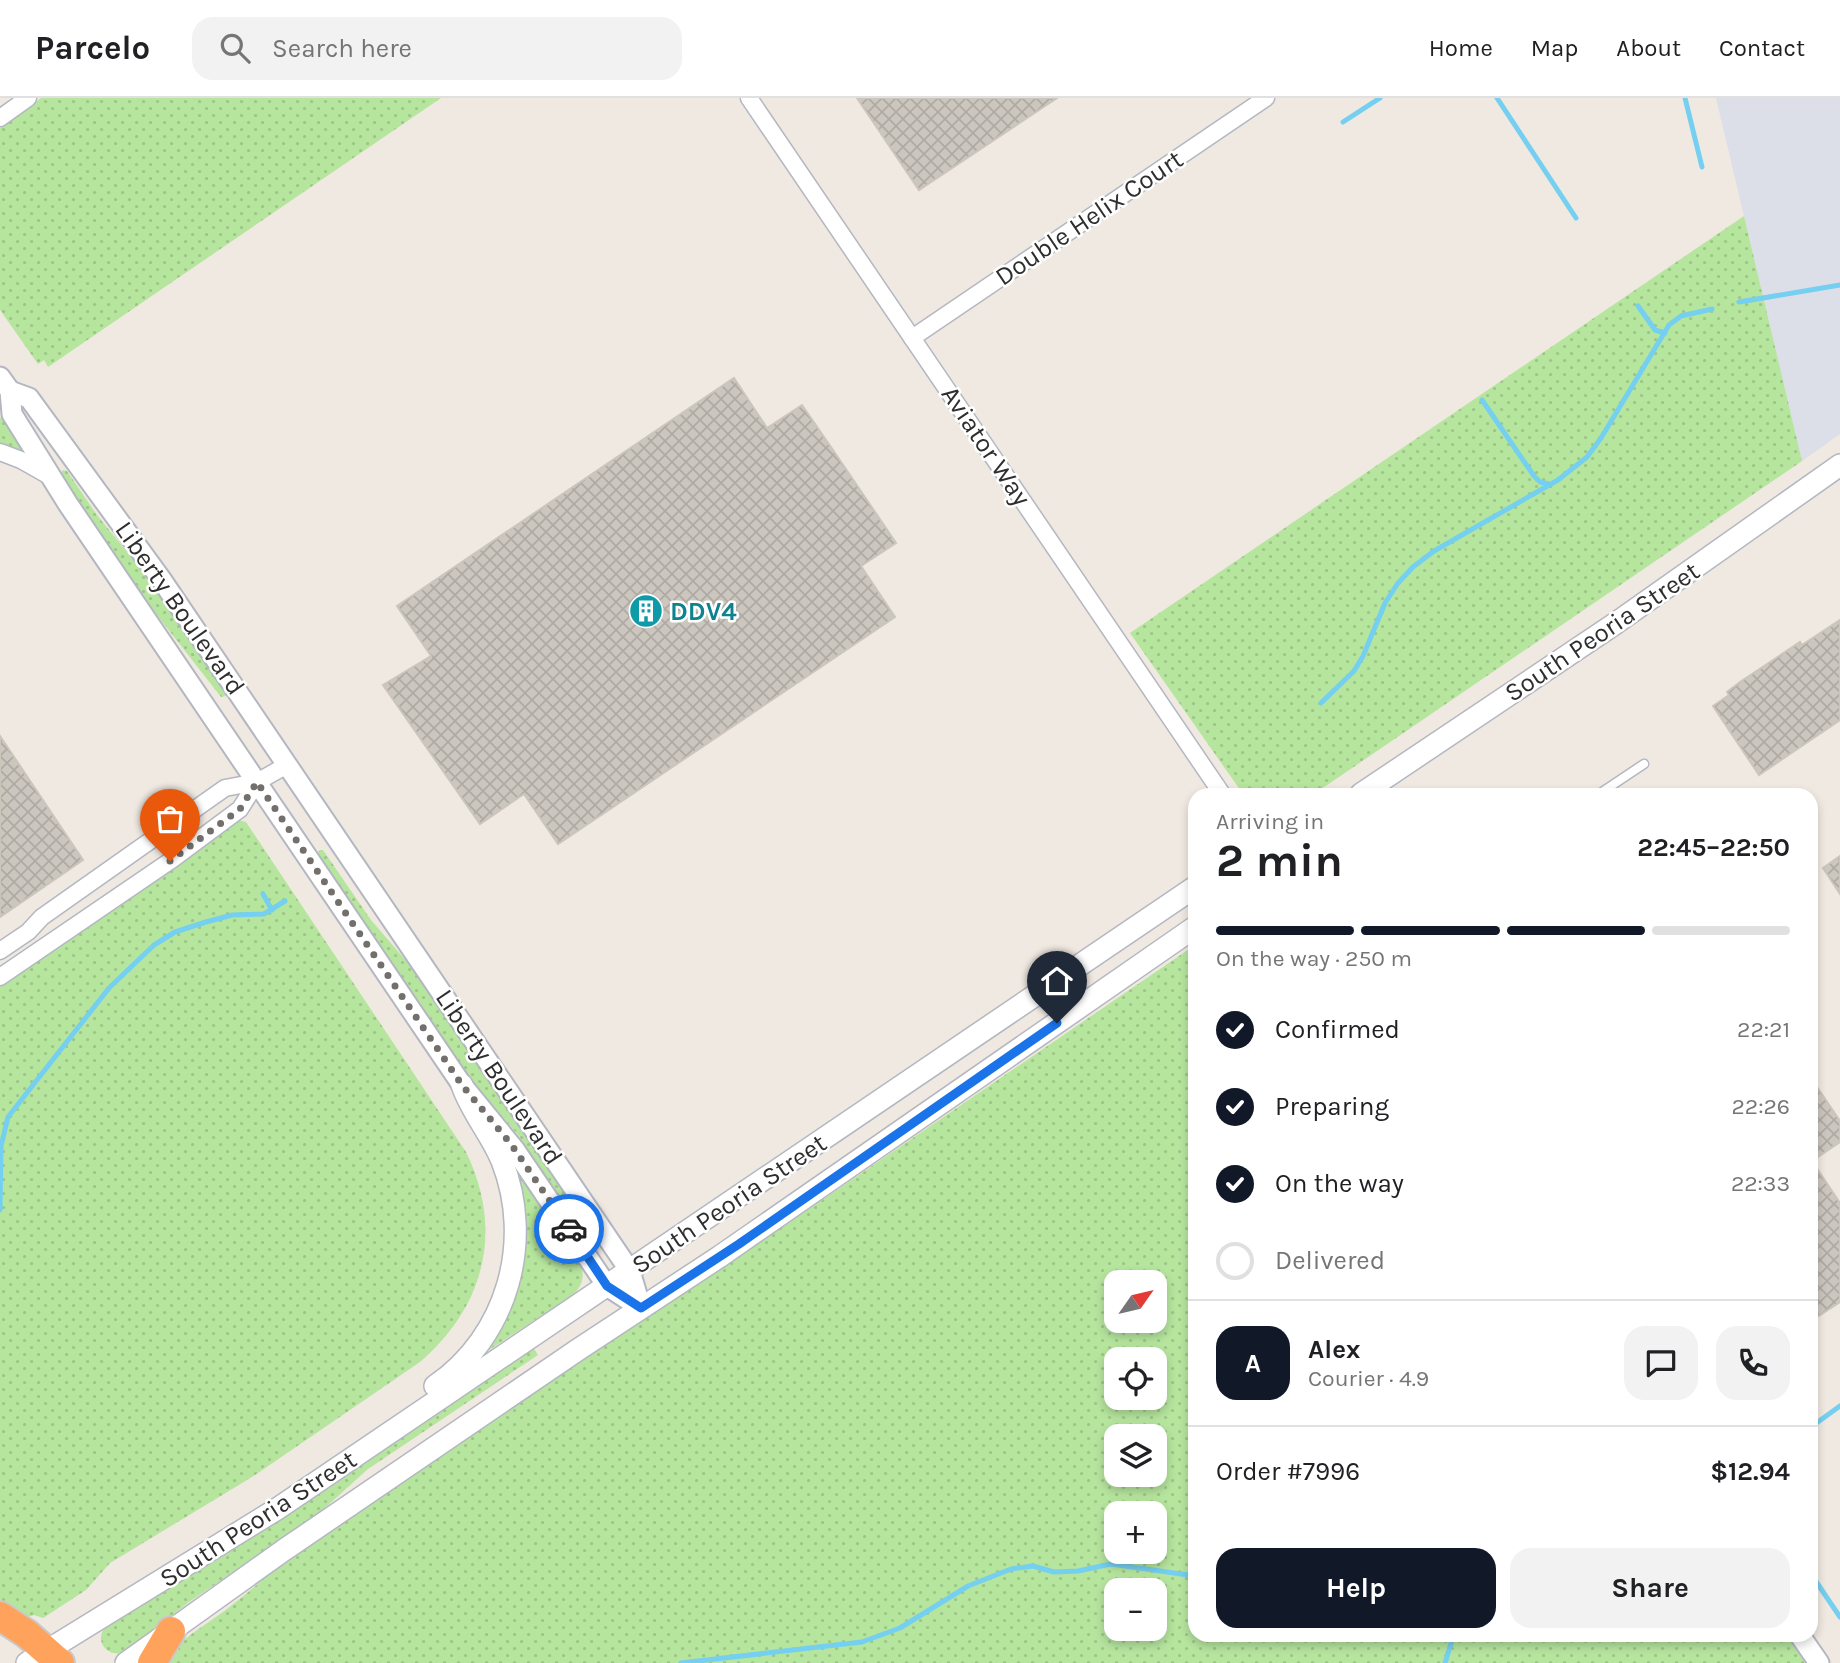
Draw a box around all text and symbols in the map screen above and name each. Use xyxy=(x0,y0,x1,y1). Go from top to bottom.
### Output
search box xyxy=(192,17,682,80)
text: Parcelo xyxy=(35,29,150,67)
icon: search xyxy=(216,29,254,67)
text: Search here xyxy=(272,33,412,64)
text: Home xyxy=(1429,34,1493,62)
text: Map xyxy=(1531,34,1578,62)
text: About xyxy=(1616,34,1681,62)
text: Contact xyxy=(1719,34,1805,62)
street label: Double Helix Court xyxy=(989,144,1189,292)
street label: Aviator Way xyxy=(935,380,1037,512)
street label: Liberty Boulevard xyxy=(108,515,252,701)
street label: South Peoria Street xyxy=(1499,555,1705,709)
building icon: DDV4 xyxy=(627,592,665,630)
place label: DDV4 xyxy=(670,596,737,627)
pin xyxy=(140,789,200,861)
icon: bag xyxy=(151,800,189,838)
text: Arriving in xyxy=(1216,808,1324,835)
text: 22:45–22:50 xyxy=(1637,832,1790,863)
text: 2 min xyxy=(1216,834,1343,888)
text: On the way · 250 m xyxy=(1216,945,1412,972)
pin xyxy=(1027,951,1087,1023)
icon: home xyxy=(1038,962,1076,1000)
street label: Liberty Boulevard xyxy=(429,983,569,1171)
icon: check xyxy=(1216,1011,1254,1049)
text: Confirmed xyxy=(1275,1014,1400,1045)
text: 22:21 xyxy=(1737,1016,1790,1043)
icon: check xyxy=(1216,1088,1254,1126)
text: Preparing xyxy=(1275,1091,1389,1122)
text: 22:26 xyxy=(1732,1093,1790,1120)
street label: South Peoria Street xyxy=(626,1127,832,1281)
icon: check xyxy=(1216,1165,1254,1203)
text: On the way xyxy=(1275,1168,1404,1199)
text: 22:33 xyxy=(1731,1170,1790,1197)
courier xyxy=(534,1194,604,1264)
icon: car xyxy=(550,1210,588,1248)
text: Delivered xyxy=(1275,1245,1385,1276)
north arrow xyxy=(1104,1270,1167,1334)
map controls xyxy=(1104,1270,1167,1641)
button: chat xyxy=(1624,1326,1698,1400)
button: phone xyxy=(1716,1326,1790,1400)
text: Alex xyxy=(1308,1334,1360,1365)
button: locate xyxy=(1104,1347,1167,1410)
text: A xyxy=(1245,1348,1261,1379)
text: Courier · 4.9 xyxy=(1308,1365,1429,1392)
button: layers xyxy=(1104,1424,1167,1487)
street label: South Peoria Street xyxy=(154,1444,362,1594)
text: Order #7996 xyxy=(1216,1456,1360,1487)
text: $12.94 xyxy=(1710,1456,1790,1487)
button: + xyxy=(1104,1501,1167,1564)
button: Help xyxy=(1216,1548,1496,1628)
button: Share xyxy=(1510,1548,1790,1628)
button: − xyxy=(1104,1578,1167,1641)

